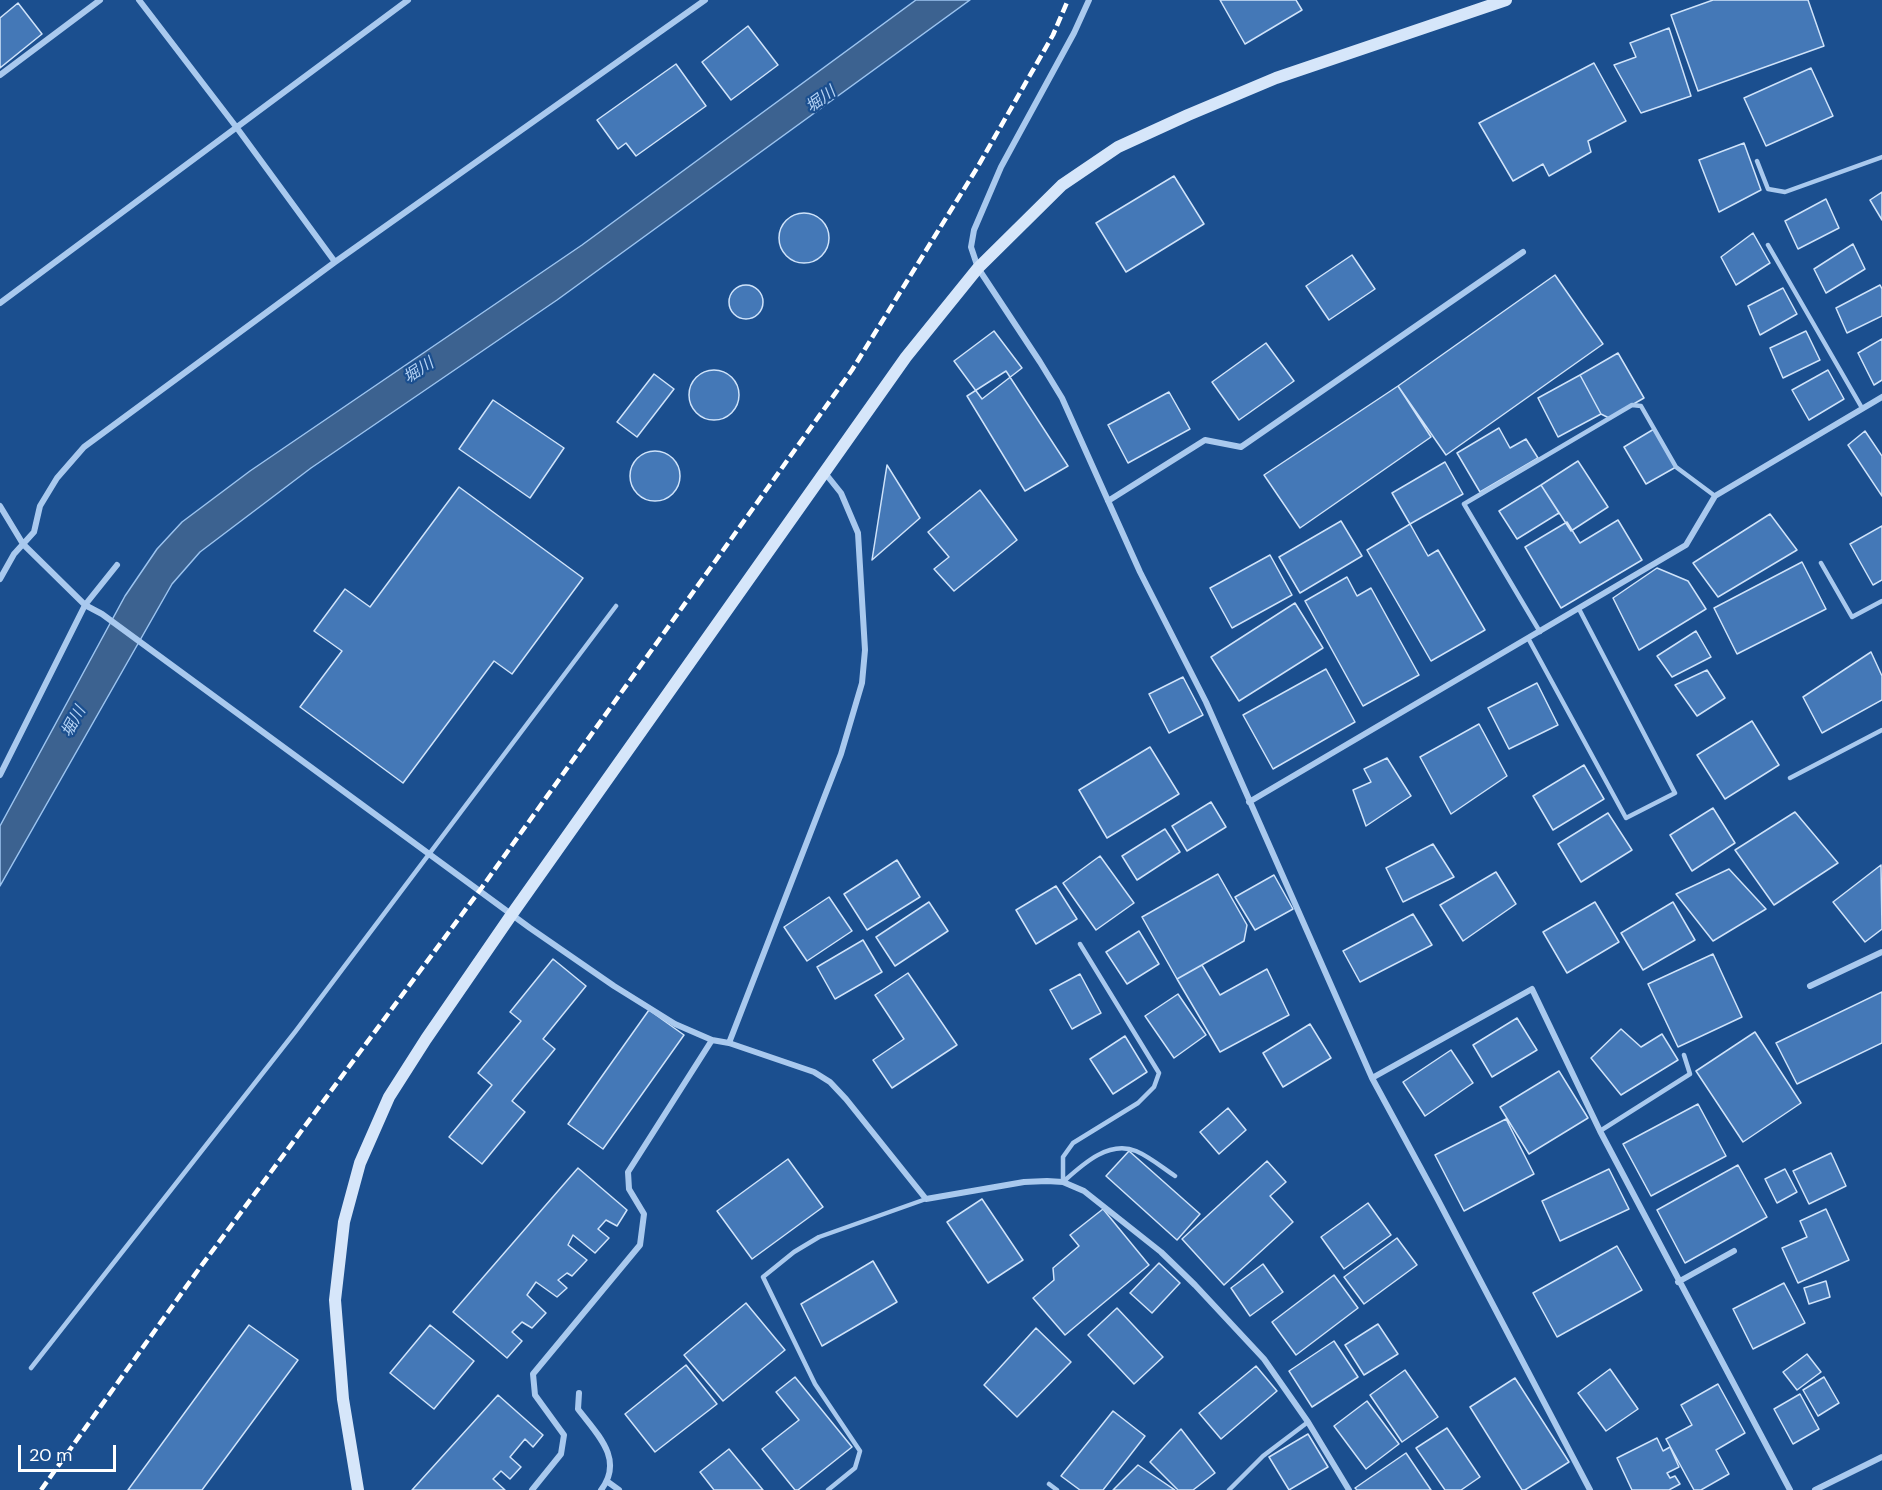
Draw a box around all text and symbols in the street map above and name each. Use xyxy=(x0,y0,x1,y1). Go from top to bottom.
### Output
water label: 堀川 xyxy=(802,83,840,117)
water label: 堀川 xyxy=(400,354,438,388)
water label: 堀川 xyxy=(58,703,90,741)
scale bar xyxy=(21,1433,118,1471)
text: 20 m xyxy=(29,1443,72,1467)

